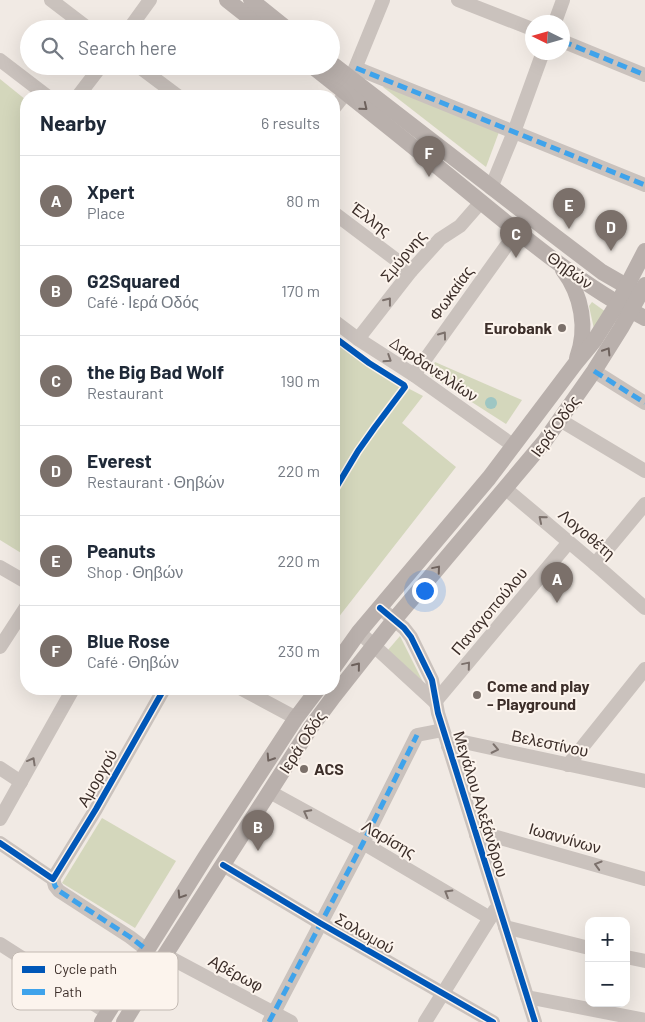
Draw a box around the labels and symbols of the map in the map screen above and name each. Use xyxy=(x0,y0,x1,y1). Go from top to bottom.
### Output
north arrow xyxy=(525,15,570,60)
one-way arrow xyxy=(358,102,367,110)
pin: F xyxy=(413,136,445,177)
pin: E xyxy=(553,188,585,229)
street label: Έλλης xyxy=(347,197,395,240)
pin: D xyxy=(595,210,627,251)
pin: C xyxy=(500,217,532,258)
street label: Σμύρνης xyxy=(376,226,430,285)
street label: Θηβών xyxy=(544,247,597,292)
street label: Φωκαίας xyxy=(424,261,477,324)
one-way arrow xyxy=(382,297,391,307)
place label: Eurobank xyxy=(484,318,552,337)
marker: Eurobank xyxy=(556,322,568,334)
street label: Δαρδανελλίων xyxy=(387,332,482,405)
one-way arrow xyxy=(436,332,446,341)
one-way arrow xyxy=(600,347,610,356)
one-way arrow xyxy=(383,353,392,362)
street label: Ιερά Οδός xyxy=(526,391,583,460)
street label: Λογοθέτη xyxy=(555,505,619,563)
one-way arrow xyxy=(538,516,547,525)
pin: A xyxy=(541,562,573,603)
street label: Παναγοπούλου xyxy=(447,563,531,658)
one-way arrow xyxy=(432,566,441,575)
your location xyxy=(412,578,438,604)
one-way arrow xyxy=(461,662,469,671)
one-way arrow xyxy=(352,663,361,672)
place label: Come and play - Playground xyxy=(487,676,590,713)
marker: Come and play - Playground xyxy=(471,689,483,701)
street label: Ιερά Οδός xyxy=(274,707,329,777)
street label: Βελεστίνου xyxy=(510,725,590,760)
street label: Μεγάλου Αλεξάνδρου xyxy=(449,729,513,879)
one-way arrow xyxy=(490,743,499,754)
street label: Αμοργού xyxy=(73,746,121,810)
one-way arrow xyxy=(266,753,276,762)
one-way arrow xyxy=(26,758,36,767)
place label: ACS xyxy=(314,759,344,778)
marker: ACS xyxy=(298,763,310,775)
one-way arrow xyxy=(303,809,312,819)
pin: B xyxy=(242,810,274,851)
street label: Λαρίσης xyxy=(359,816,420,862)
street label: Ιωαννίνων xyxy=(527,818,603,857)
one-way arrow xyxy=(595,861,603,871)
one-way arrow xyxy=(178,889,187,898)
one-way arrow xyxy=(445,890,454,900)
street label: Σολωμού xyxy=(332,908,398,957)
street label: Αβέρωφ xyxy=(206,950,267,995)
legend xyxy=(12,952,178,1010)
text: Cycle path xyxy=(54,960,117,977)
text: Path xyxy=(54,983,82,1000)

